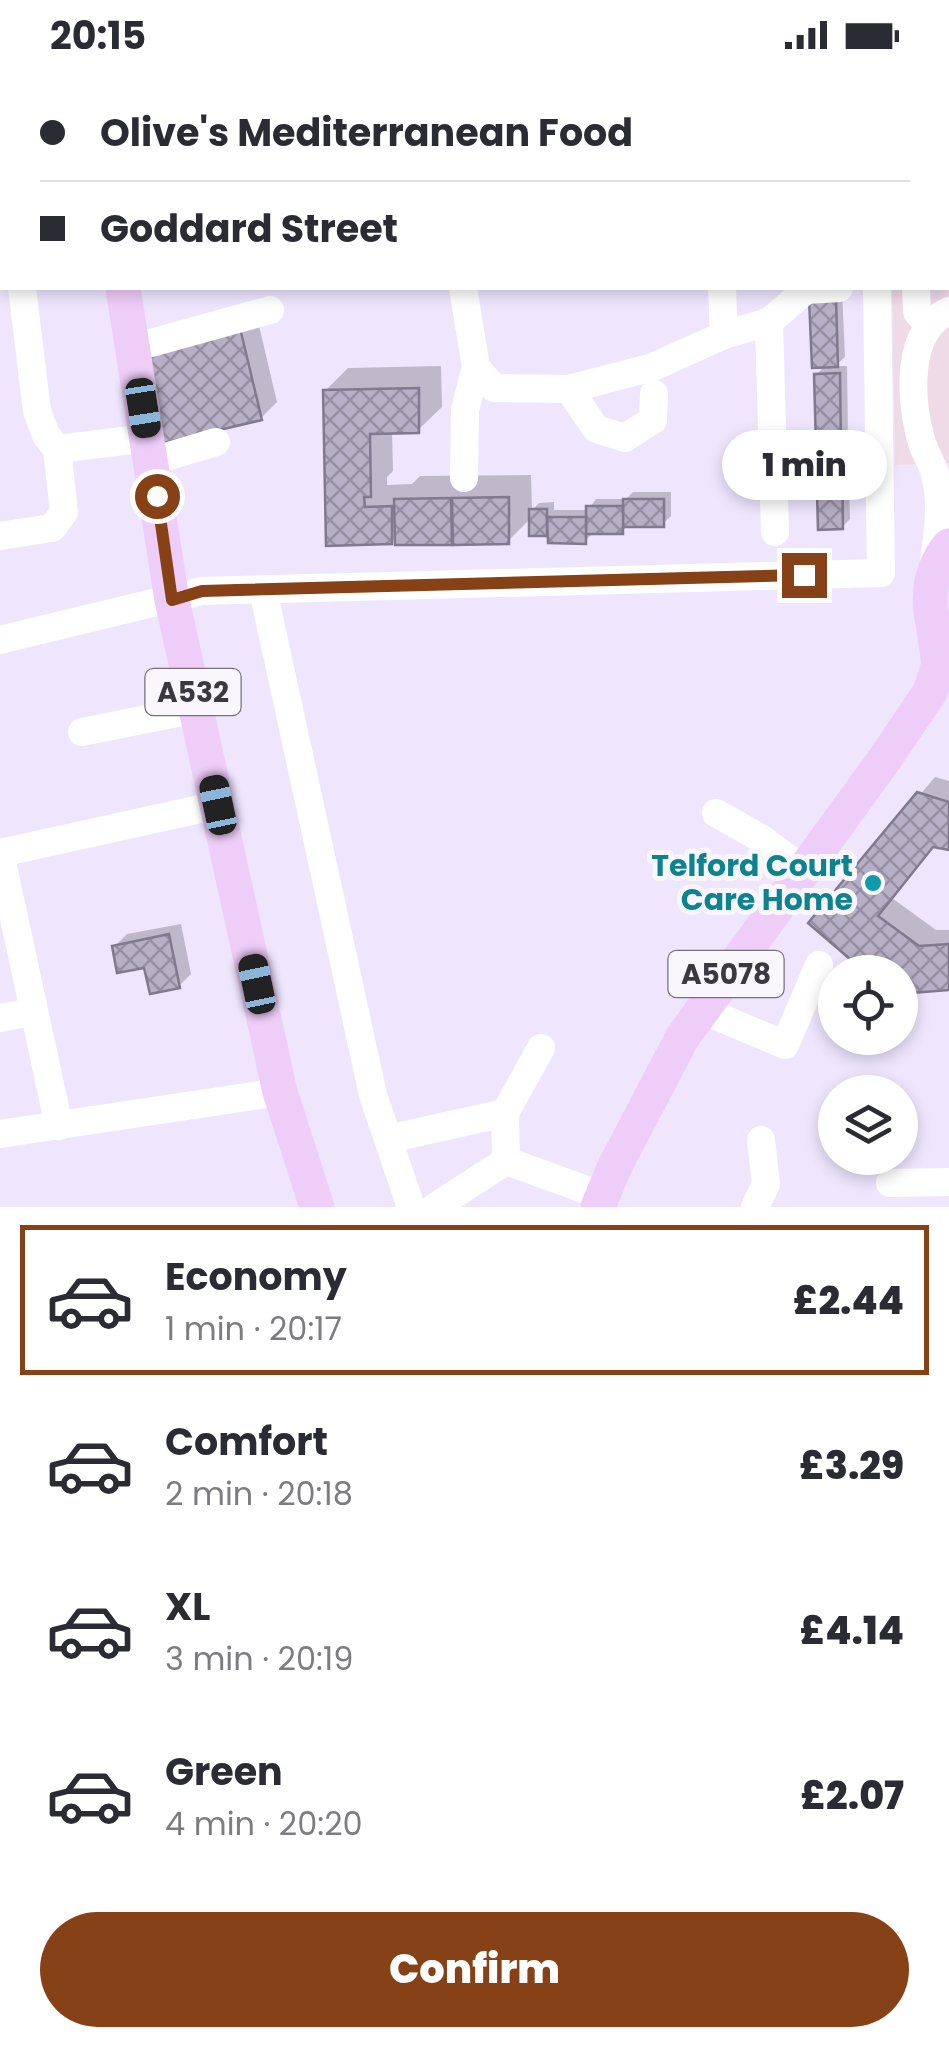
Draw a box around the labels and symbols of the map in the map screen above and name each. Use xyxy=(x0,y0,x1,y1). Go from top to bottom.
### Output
car xyxy=(123,376,163,440)
callout: 1 min xyxy=(722,430,886,500)
route start xyxy=(135,474,180,519)
route end xyxy=(782,553,827,598)
road number: A532 xyxy=(146,669,240,715)
car xyxy=(197,773,239,837)
place label: Telford Court Care Home xyxy=(651,844,853,921)
marker: Telford Court Care Home xyxy=(862,872,884,894)
road number: A5078 xyxy=(668,951,784,997)
car xyxy=(236,952,278,1016)

